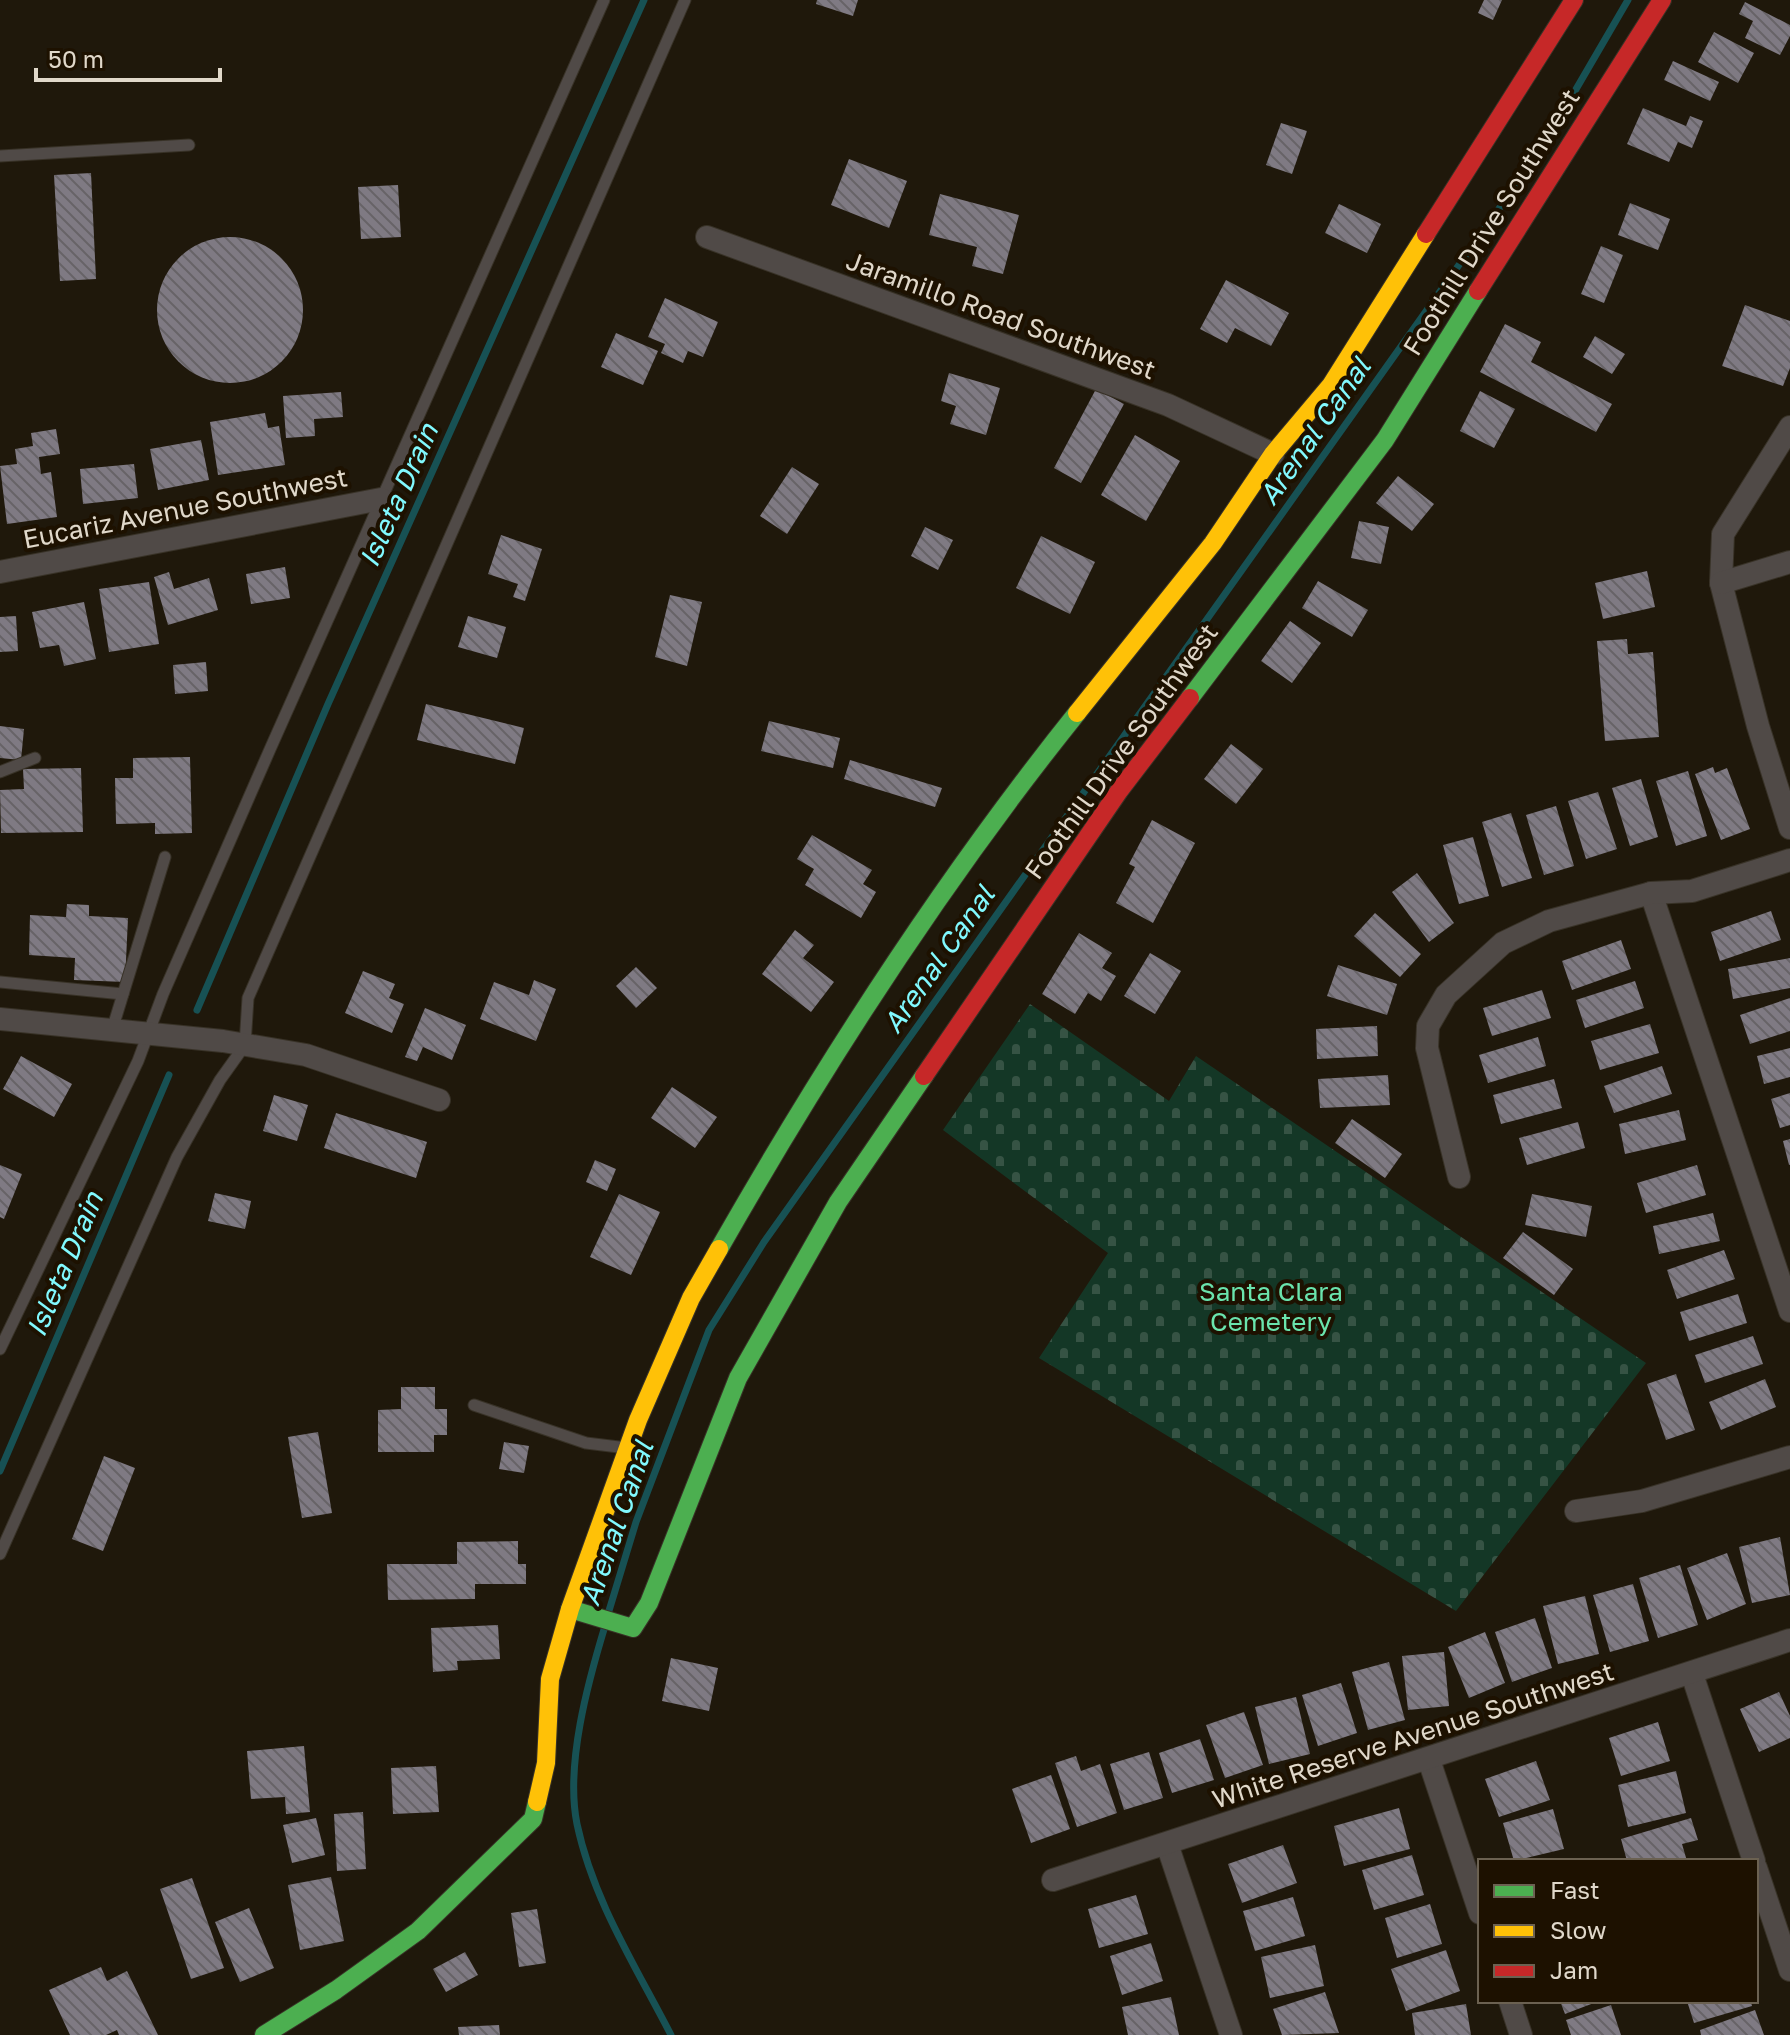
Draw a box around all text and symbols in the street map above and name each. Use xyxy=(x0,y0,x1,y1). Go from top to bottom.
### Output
scale bar xyxy=(36,32,220,82)
text: 50 m xyxy=(48,44,104,73)
street label: Foothill Drive Southwest xyxy=(1396,83,1586,361)
street label: Jaramillo Road Southwest xyxy=(842,245,1160,385)
water label: Arenal Canal xyxy=(1251,350,1377,511)
water label: Isleta Drain xyxy=(352,417,445,572)
street label: Eucariz Avenue Southwest xyxy=(20,461,350,555)
street label: Foothill Drive Southwest xyxy=(1018,617,1224,885)
water label: Arenal Canal xyxy=(875,878,1001,1039)
water label: Isleta Drain xyxy=(19,1185,110,1341)
park label: Santa Clara Cemetery xyxy=(1199,1276,1343,1337)
water label: Arenal Canal xyxy=(572,1436,660,1609)
street label: White Reserve Avenue Southwest xyxy=(1208,1655,1618,1815)
legend xyxy=(1478,1859,1758,2003)
text: Fast xyxy=(1550,1875,1600,1904)
text: Slow xyxy=(1550,1915,1606,1944)
text: Jam xyxy=(1550,1955,1598,1984)

